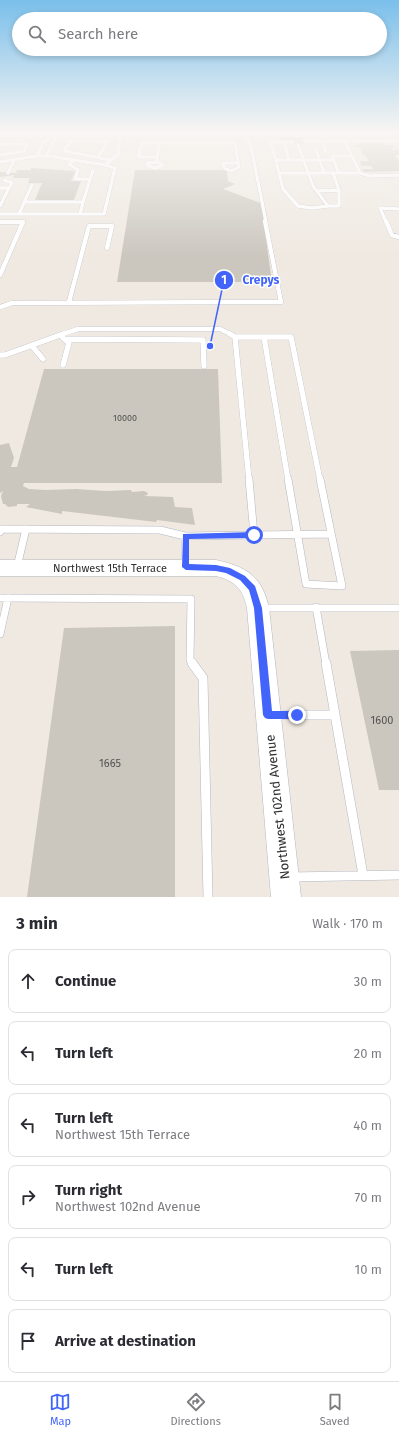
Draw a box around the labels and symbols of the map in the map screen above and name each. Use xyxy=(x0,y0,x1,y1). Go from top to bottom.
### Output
callout: Crepys xyxy=(214,268,287,292)
text: 1 xyxy=(221,273,227,287)
text: Crepys xyxy=(243,273,280,287)
house number: 10000 xyxy=(113,413,137,423)
route start xyxy=(245,526,263,544)
street label: Northwest 15th Terrace xyxy=(53,562,167,575)
route end xyxy=(288,706,306,724)
house number: 1600 xyxy=(371,714,393,727)
street label: Northwest 102nd Avenue xyxy=(262,734,293,880)
house number: 1665 xyxy=(99,757,121,770)

